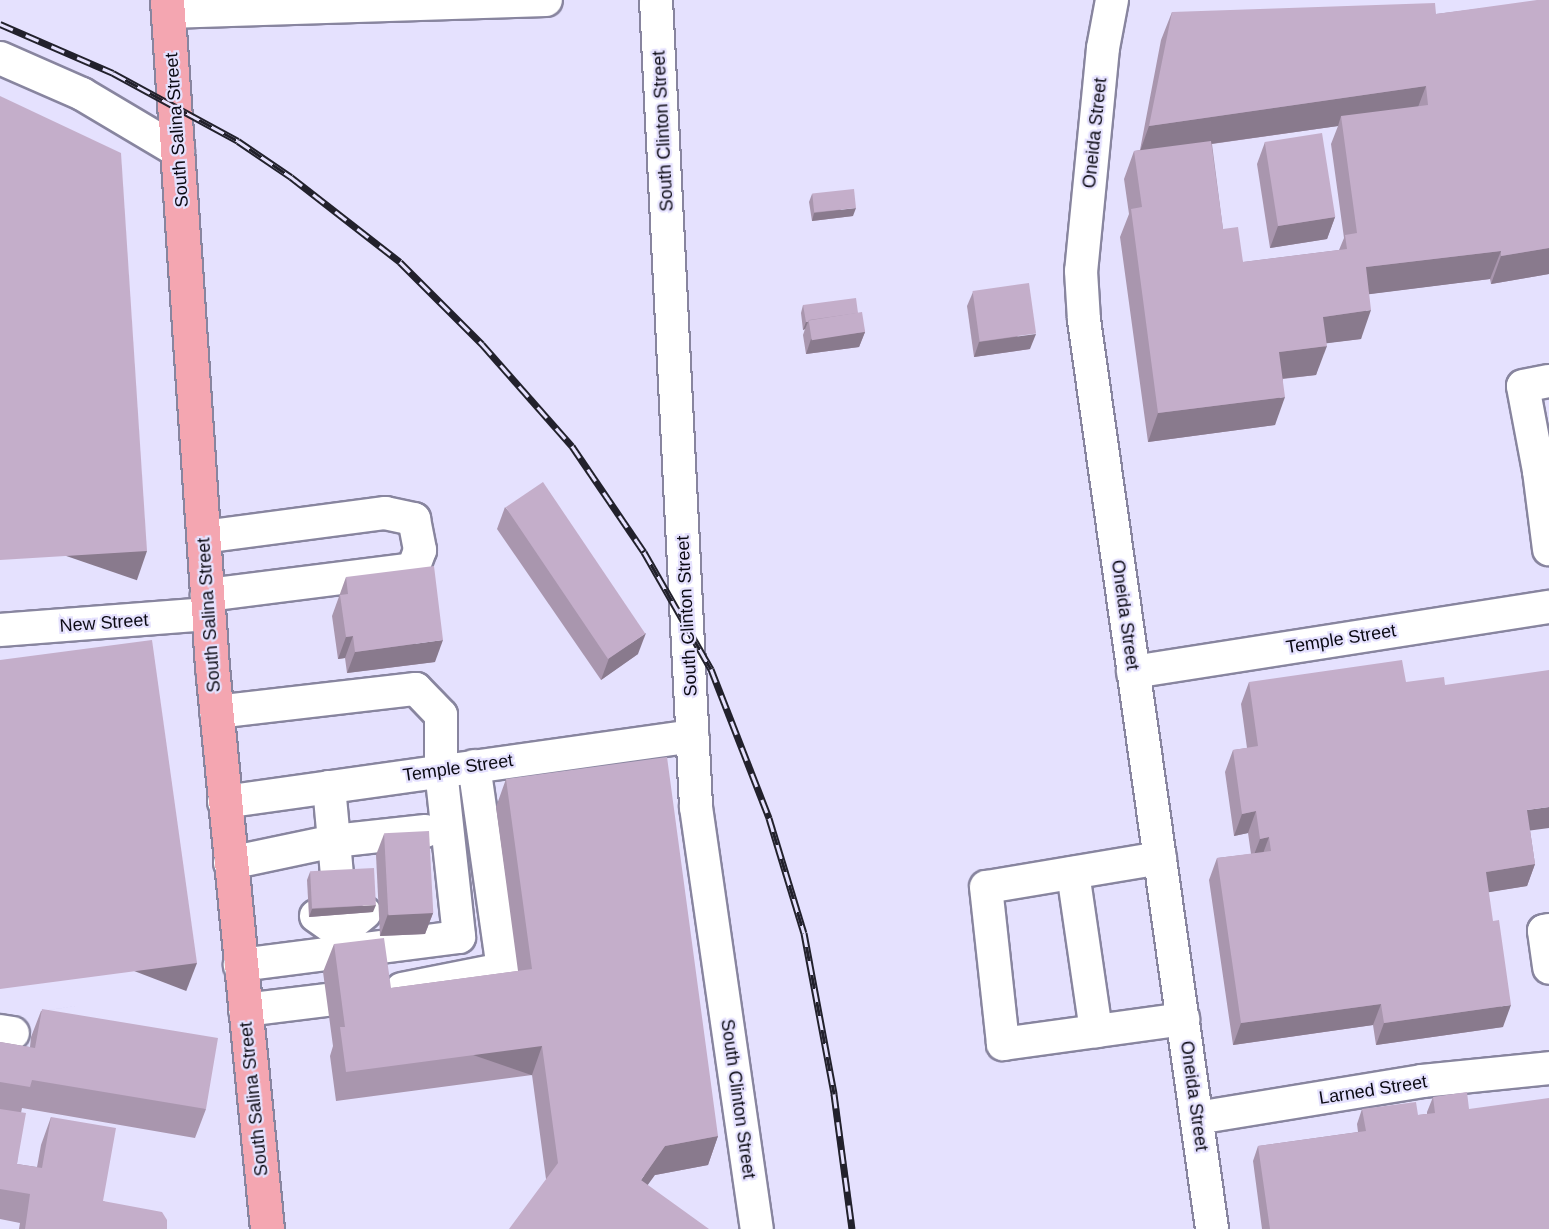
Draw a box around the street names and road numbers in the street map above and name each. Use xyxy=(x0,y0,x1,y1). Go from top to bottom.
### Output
street label: South Clinton Street xyxy=(648,50,678,212)
street label: South Salina Street xyxy=(161,52,193,208)
street label: Oneida Street xyxy=(1078,77,1112,189)
street label: South Clinton Street xyxy=(672,535,702,697)
street label: South Salina Street xyxy=(193,537,225,693)
street label: Oneida Street xyxy=(1107,559,1143,671)
street label: New Street xyxy=(59,609,149,637)
street label: Temple Street xyxy=(1284,620,1398,658)
street label: Temple Street xyxy=(402,750,514,786)
street label: South Clinton Street xyxy=(716,1018,760,1180)
street label: South Salina Street xyxy=(235,1021,273,1177)
street label: Oneida Street xyxy=(1176,1040,1212,1152)
street label: Larned Street xyxy=(1317,1071,1429,1109)

